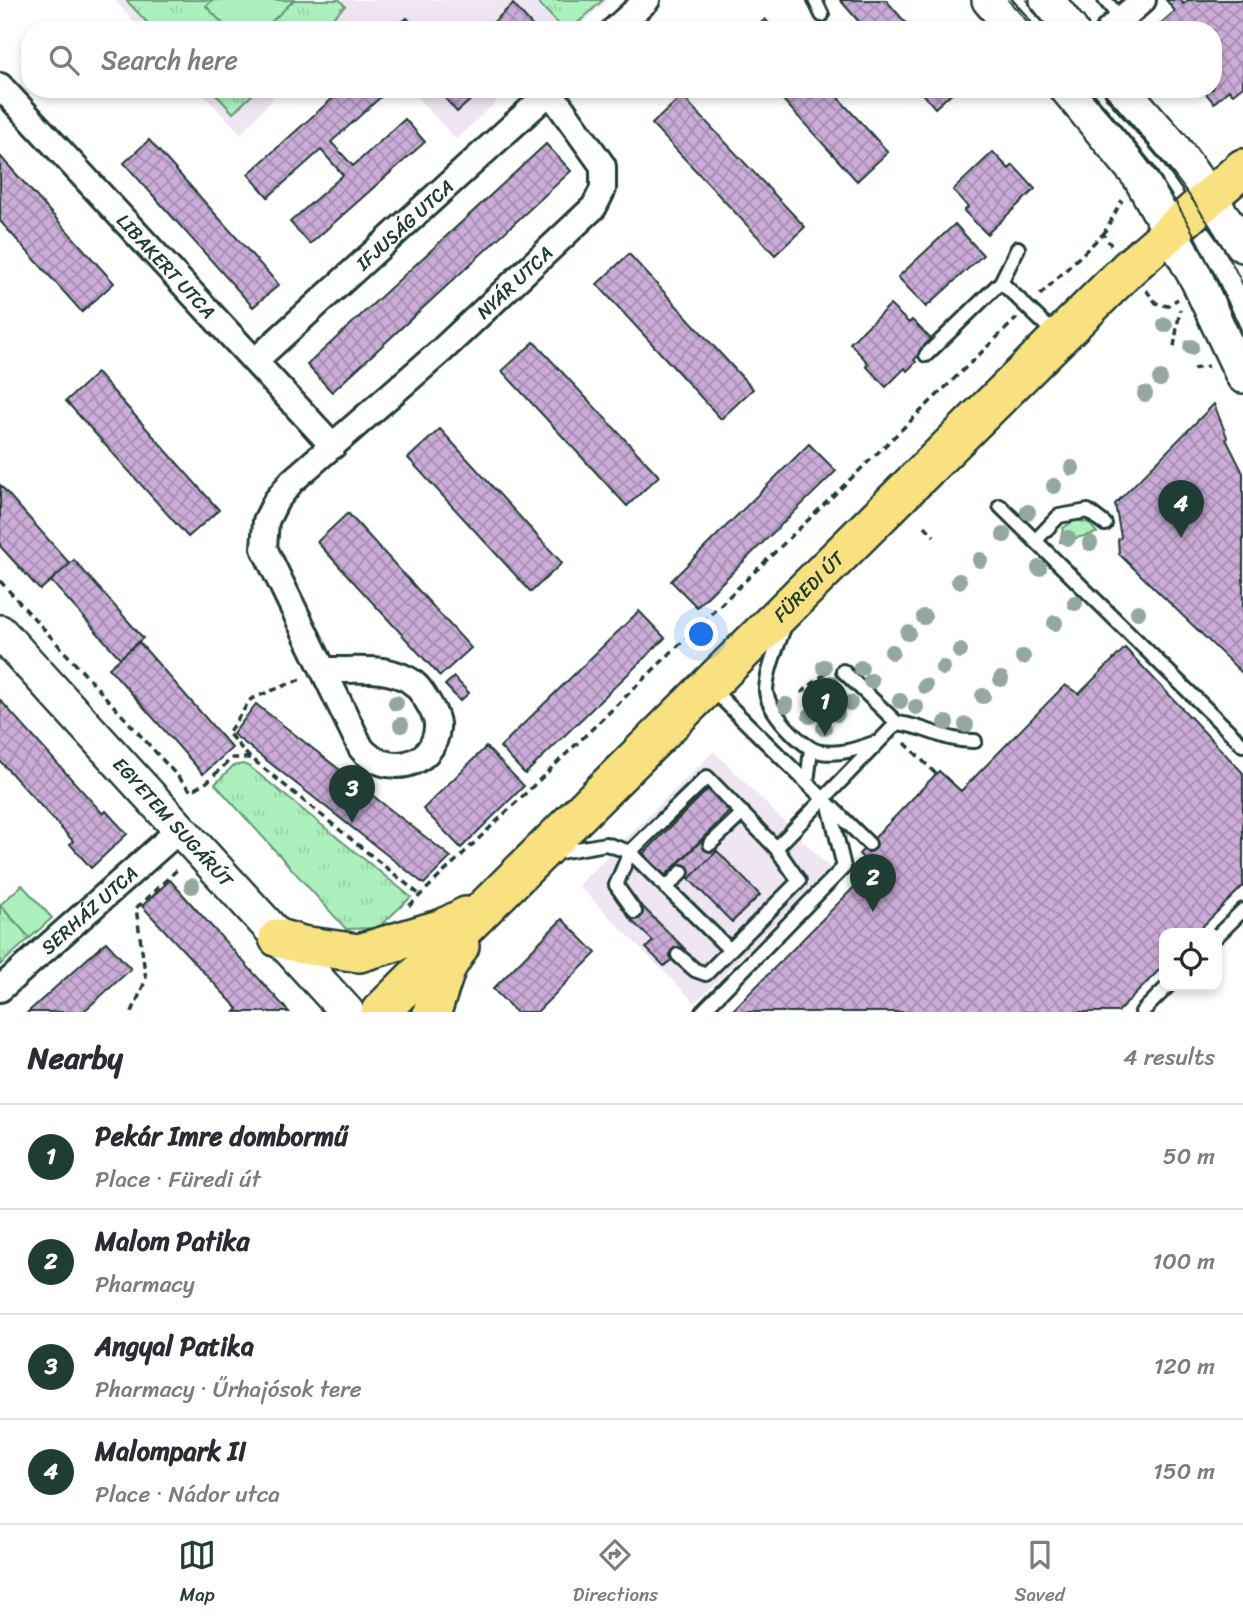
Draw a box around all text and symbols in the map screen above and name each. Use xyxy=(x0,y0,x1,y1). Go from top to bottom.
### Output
search box xyxy=(21,21,1222,98)
text: Search here xyxy=(101,37,238,83)
icon: search xyxy=(45,41,83,79)
street label: IFJUSÁG UTCA xyxy=(347,171,462,279)
street label: LIBAKERT UTCA xyxy=(108,206,224,327)
street label: NYÁR UTCA xyxy=(468,238,561,327)
pin: 4 xyxy=(1158,480,1204,538)
street label: FÜREDI ÚT xyxy=(765,542,854,630)
your location xyxy=(684,617,718,651)
pin: 1 xyxy=(802,678,848,736)
street label: EGYETEM SUGÁRÚT xyxy=(104,749,242,896)
pin: 3 xyxy=(329,765,375,823)
pin: 2 xyxy=(850,854,896,912)
street label: SERHÁZ UTCA xyxy=(33,858,146,963)
map controls xyxy=(1159,928,1222,991)
button: locate xyxy=(1159,928,1222,991)
text: Nearby xyxy=(28,1031,123,1085)
text: 4 results xyxy=(1123,1037,1215,1078)
text: Pekár Imre dombormű xyxy=(95,1113,348,1159)
text: 1 xyxy=(46,1136,56,1177)
text: 50 m xyxy=(1163,1136,1215,1177)
text: Place · Füredi út xyxy=(95,1159,261,1200)
text: Malom Patika xyxy=(95,1218,249,1264)
text: 2 xyxy=(44,1241,58,1282)
text: 100 m xyxy=(1152,1241,1215,1282)
text: Pharmacy xyxy=(95,1264,195,1305)
text: Angyal Patika xyxy=(95,1323,254,1369)
text: 3 xyxy=(45,1346,57,1387)
text: 120 m xyxy=(1154,1346,1215,1387)
text: Pharmacy · Űrhajósok tere xyxy=(95,1369,361,1410)
text: Malompark II xyxy=(95,1428,246,1474)
text: 4 xyxy=(44,1451,58,1492)
text: 150 m xyxy=(1153,1451,1215,1492)
text: Place · Nádor utca xyxy=(95,1474,280,1515)
tab: Map xyxy=(178,1536,216,1611)
tab: Directions xyxy=(573,1536,658,1611)
tab: Saved xyxy=(1015,1536,1065,1611)

